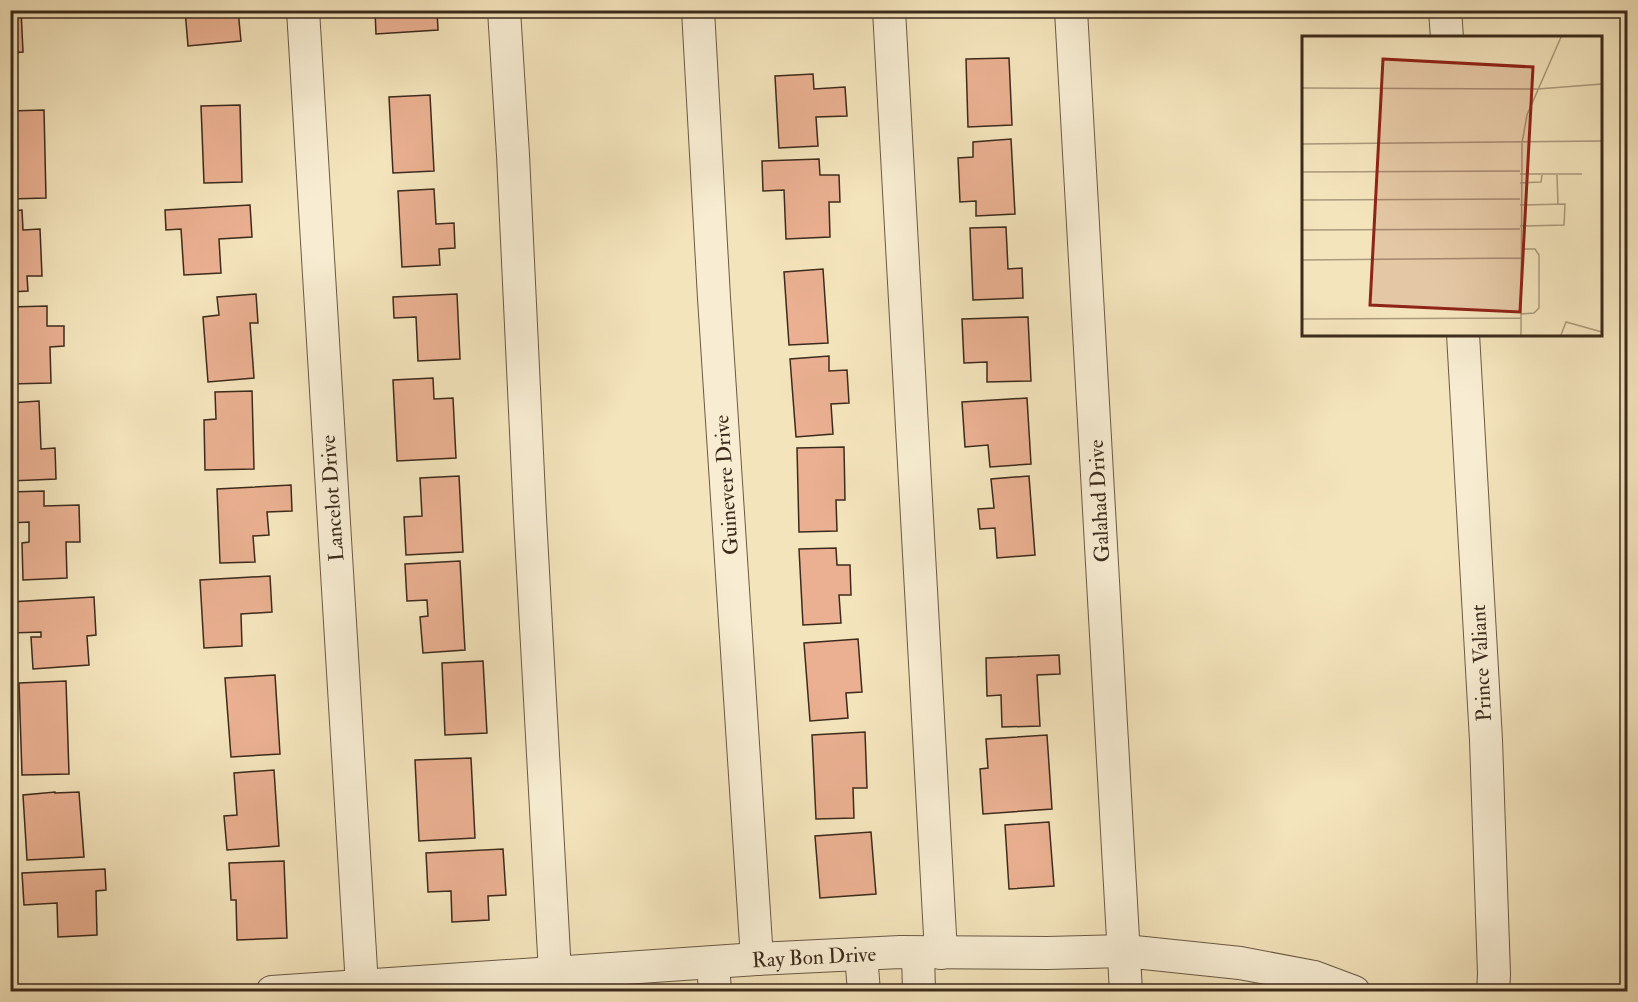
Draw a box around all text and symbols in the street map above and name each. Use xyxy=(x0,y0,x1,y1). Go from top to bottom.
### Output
inset map xyxy=(1302,36,1602,336)
street label: Guinevere Drive xyxy=(708,414,745,556)
street label: Lancelot Drive xyxy=(315,434,350,562)
street label: Galahad Drive xyxy=(1083,439,1116,563)
street label: Prince Valiant xyxy=(1465,604,1498,722)
street label: Ray Bon Drive xyxy=(751,941,877,974)

